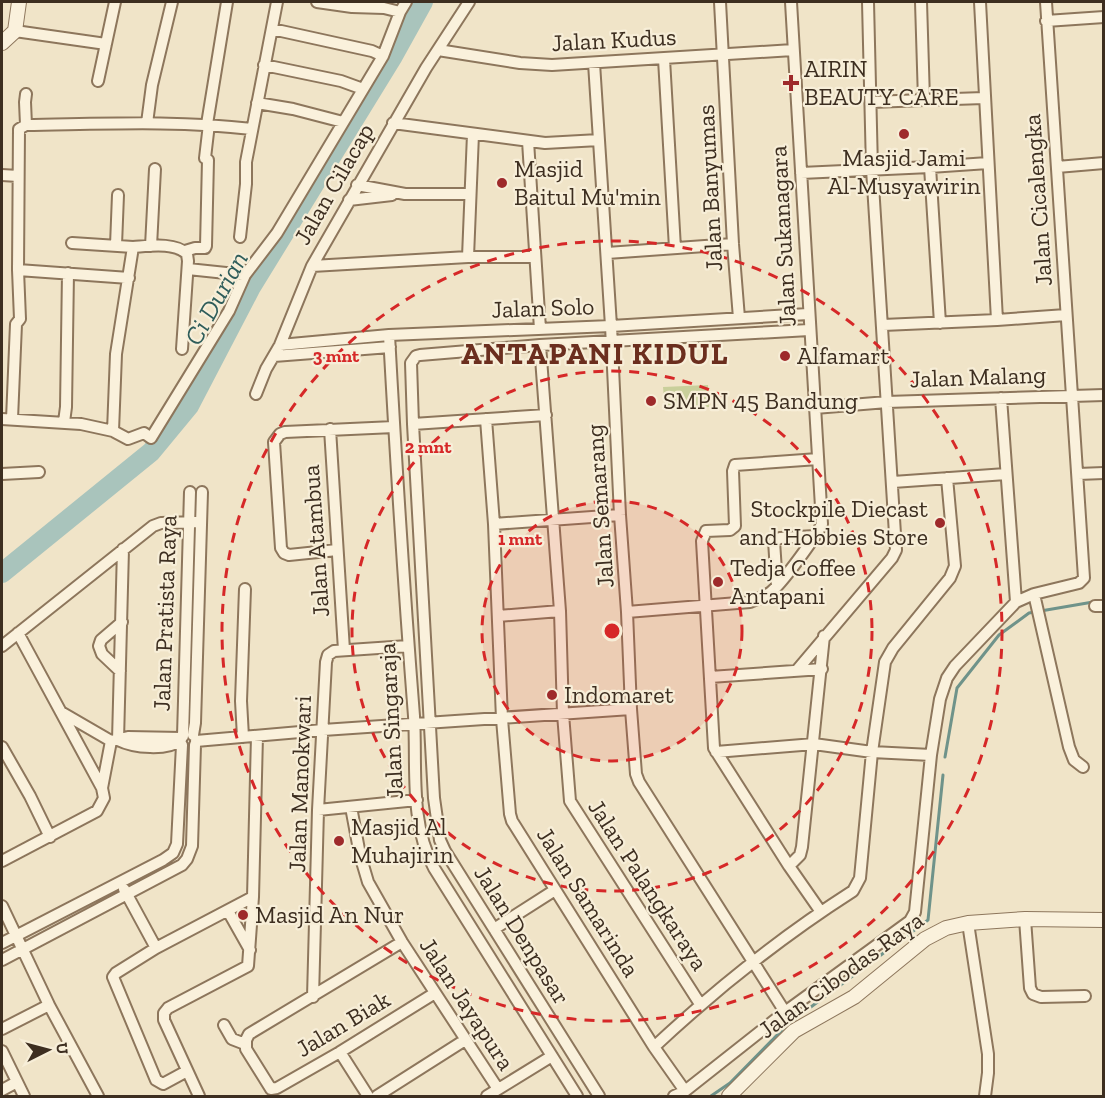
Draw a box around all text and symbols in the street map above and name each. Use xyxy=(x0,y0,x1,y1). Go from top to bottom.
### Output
street label: Jalan Kudus xyxy=(551,22,677,57)
place label: AIRIN BEAUTY CARE xyxy=(804,54,959,111)
marker: AIRIN BEAUTY CARE xyxy=(782,74,800,92)
street label: Jalan Banyumas xyxy=(691,104,728,272)
street label: Jalan Cicalengka xyxy=(1017,113,1058,287)
street label: Jalan Cilacap xyxy=(287,118,380,250)
marker: Masjid Jami Al-Musyawirin xyxy=(897,127,911,141)
place label: Masjid Jami Al-Musyawirin xyxy=(827,143,981,200)
street label: Jalan Sukanagara xyxy=(763,144,802,327)
place label: Masjid Baitul Mu'min xyxy=(514,154,661,211)
marker: Masjid Baitul Mu'min xyxy=(495,176,509,190)
water label: Ci Durian xyxy=(177,245,255,351)
street label: Jalan Solo xyxy=(491,291,595,324)
district label: ANTAPANI KIDUL xyxy=(461,336,729,372)
place label: Alfamart xyxy=(797,341,890,370)
text: 3 mnt xyxy=(313,345,360,367)
marker: Alfamart xyxy=(778,349,792,363)
street label: Jalan Malang xyxy=(909,360,1047,393)
place label: SMPN 45 Bandung xyxy=(663,386,858,415)
marker: SMPN 45 Bandung xyxy=(644,394,658,408)
street label: Jalan Semarang xyxy=(579,423,620,589)
text: 2 mnt xyxy=(405,436,452,458)
street label: Jalan Atambua xyxy=(296,463,335,618)
place label: Stockpile Diecast and Hobbies Store xyxy=(739,494,928,551)
street label: Jalan Pratista Raya xyxy=(147,514,182,712)
marker: Stockpile Diecast and Hobbies Store xyxy=(933,516,947,530)
text: 1 mnt xyxy=(498,528,543,550)
place label: Tedja Coffee Antapani xyxy=(730,553,856,610)
marker: Tedja Coffee Antapani xyxy=(711,575,725,589)
centre of rings xyxy=(602,621,622,641)
street label: Jalan Singaraja xyxy=(372,642,409,800)
place label: Indomaret xyxy=(564,680,674,709)
marker: Indomaret xyxy=(545,688,559,702)
street label: Jalan Manokwari xyxy=(282,695,317,873)
street label: Jalan Palangkaraya xyxy=(582,794,715,976)
place label: Masjid Al Muhajirin xyxy=(351,812,454,869)
street label: Jalan Samarinda xyxy=(531,822,646,982)
marker: Masjid Al Muhajirin xyxy=(332,834,346,848)
street label: Jalan Denpasar xyxy=(468,860,577,1009)
place label: Masjid An Nur xyxy=(255,900,404,929)
street label: Jalan Cibodas Raya xyxy=(753,905,929,1044)
marker: Masjid An Nur xyxy=(236,908,250,922)
street label: Jalan Jayapura xyxy=(414,932,521,1076)
street label: Jalan Biak xyxy=(291,984,395,1063)
north arrow xyxy=(18,1020,78,1080)
text: U xyxy=(52,1042,73,1056)

